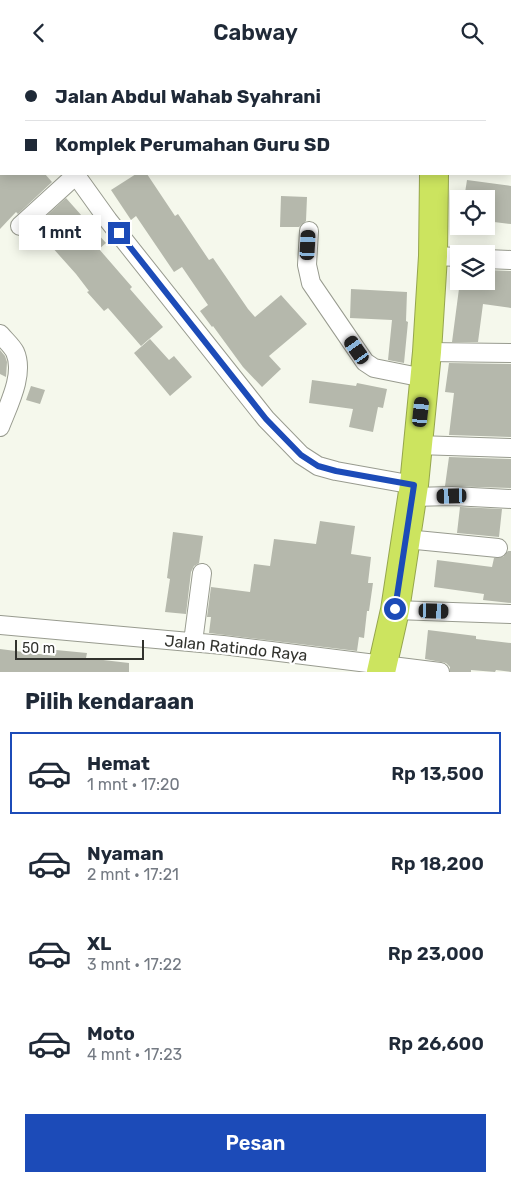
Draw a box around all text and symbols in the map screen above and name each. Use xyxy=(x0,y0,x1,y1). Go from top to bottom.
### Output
icon: back xyxy=(25,19,53,47)
text: Cabway xyxy=(213,19,298,46)
icon: search xyxy=(458,19,486,47)
text: Jalan Abdul Wahab Syahrani xyxy=(55,85,321,108)
text: Komplek Perumahan Guru SD xyxy=(55,133,330,156)
map controls xyxy=(450,190,495,290)
button: locate xyxy=(450,190,495,235)
callout: 1 mnt xyxy=(19,215,102,251)
route end xyxy=(108,222,130,244)
text: 1 mnt xyxy=(39,223,81,242)
car xyxy=(299,230,316,260)
button: layers xyxy=(450,245,495,290)
car xyxy=(342,333,371,367)
car xyxy=(411,396,430,428)
car xyxy=(436,488,467,504)
route start xyxy=(384,598,406,620)
car xyxy=(418,603,449,619)
street label: Jalan Ratindo Raya xyxy=(164,631,308,665)
scale bar xyxy=(15,637,144,660)
text: 50 m xyxy=(22,640,55,657)
text: Pilih kendaraan xyxy=(25,688,194,715)
icon: car xyxy=(27,751,72,796)
text: Hemat xyxy=(87,752,150,775)
text: Rp 13,500 xyxy=(391,762,484,785)
text: 1 mnt · 17:20 xyxy=(87,775,180,794)
icon: car xyxy=(27,841,72,886)
text: Nyaman xyxy=(87,842,164,865)
text: Rp 18,200 xyxy=(391,852,484,875)
text: 2 mnt · 17:21 xyxy=(87,865,179,884)
icon: car xyxy=(27,931,72,976)
text: XL xyxy=(87,932,111,955)
text: Rp 23,000 xyxy=(388,942,484,965)
text: 3 mnt · 17:22 xyxy=(87,955,182,974)
icon: car xyxy=(27,1021,72,1066)
text: Moto xyxy=(87,1022,135,1045)
text: Rp 26,600 xyxy=(388,1032,484,1055)
text: 4 mnt · 17:23 xyxy=(87,1045,182,1064)
button: Pesan xyxy=(25,1114,486,1172)

